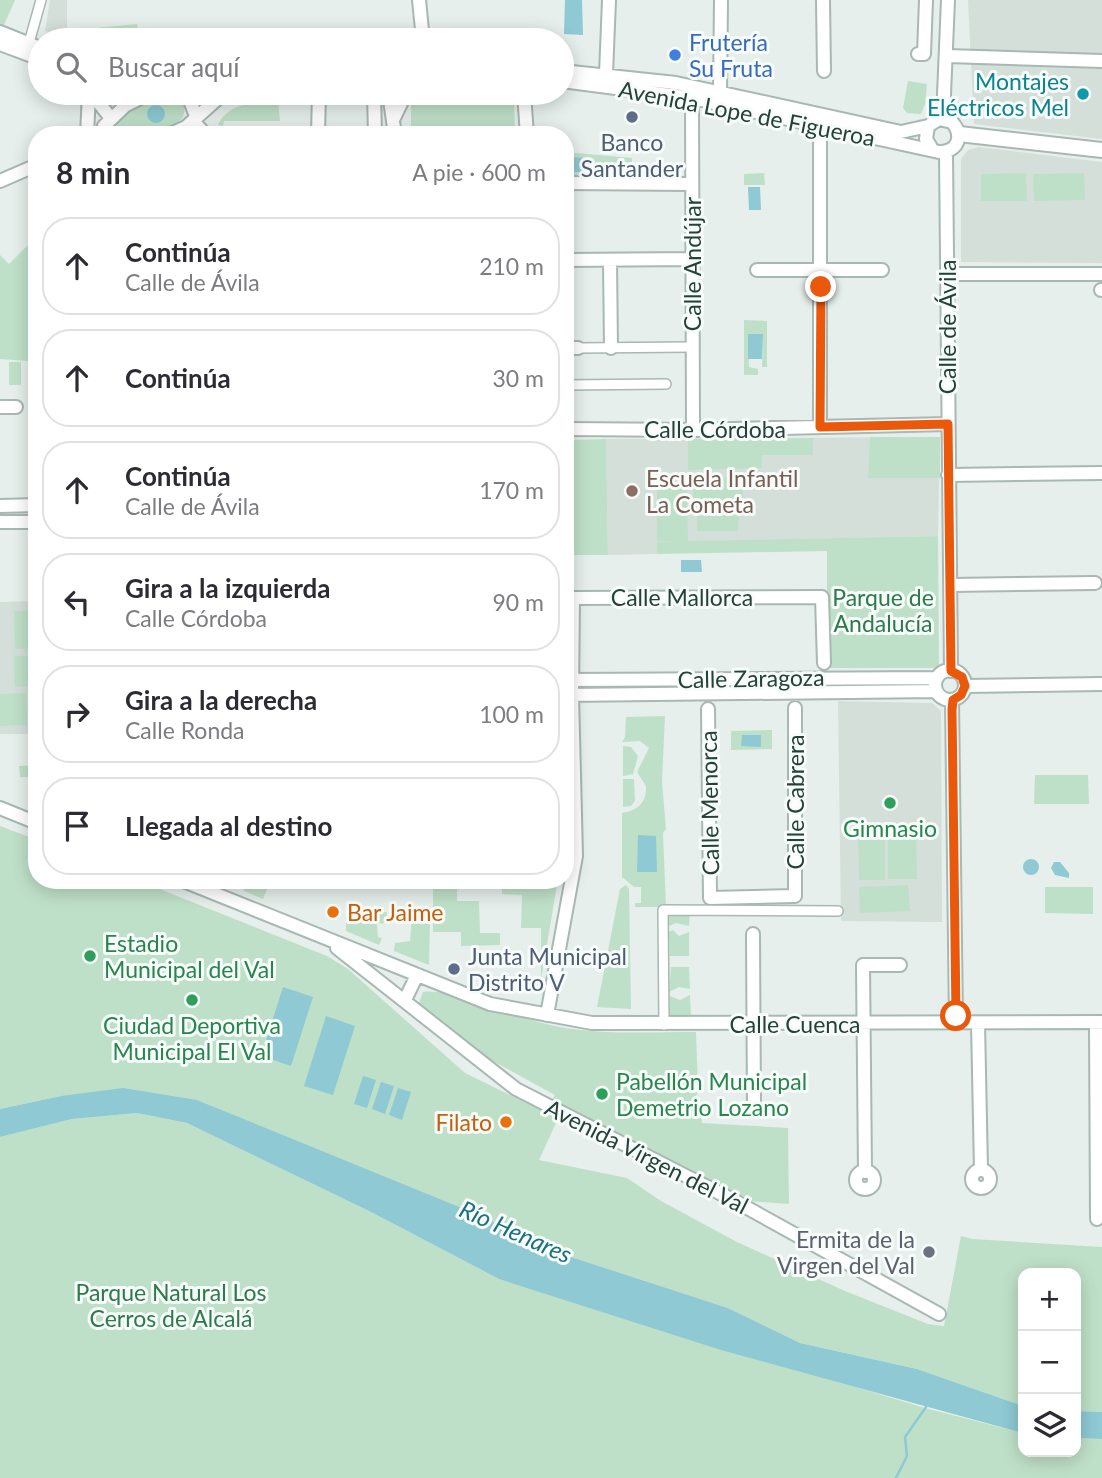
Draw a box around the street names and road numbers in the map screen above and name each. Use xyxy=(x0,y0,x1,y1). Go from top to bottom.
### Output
street label: Avenida Lope de Figueroa xyxy=(616,74,878,152)
street label: Calle Andújar xyxy=(678,196,706,331)
street label: Calle de Ávila xyxy=(933,260,961,394)
street label: Calle Córdoba xyxy=(644,415,786,443)
street label: Calle Mallorca xyxy=(611,583,753,611)
street label: Calle Zaragoza xyxy=(677,663,825,693)
street label: Calle Menorca xyxy=(694,730,724,876)
street label: Calle Cabrera xyxy=(781,734,809,870)
street label: Calle Cuenca xyxy=(729,1010,861,1038)
street label: Avenida Virgen del Val xyxy=(541,1093,753,1219)

